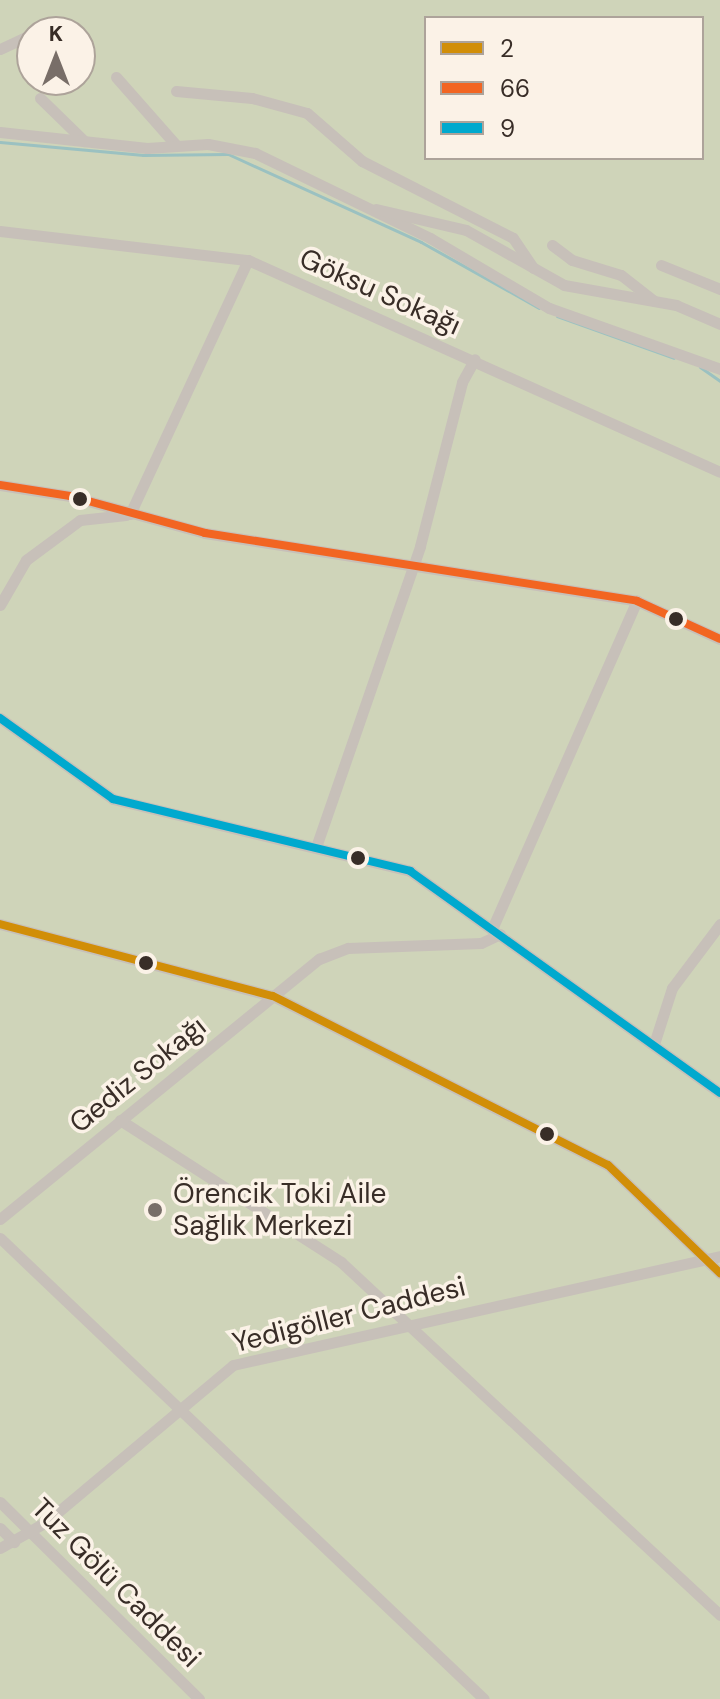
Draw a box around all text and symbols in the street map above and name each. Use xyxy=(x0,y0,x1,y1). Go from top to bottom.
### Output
north arrow xyxy=(16,16,96,96)
legend xyxy=(424,16,704,160)
text: K xyxy=(49,19,63,48)
text: 2 xyxy=(500,33,514,64)
text: 66 xyxy=(500,73,530,104)
text: 9 xyxy=(500,113,515,144)
street label: Göksu Sokağı xyxy=(294,242,466,342)
unlabelled marker xyxy=(72,491,88,507)
unlabelled marker xyxy=(668,611,684,627)
unlabelled marker xyxy=(350,850,366,866)
unlabelled marker xyxy=(138,955,154,971)
street label: Gediz Sokağı xyxy=(63,1010,213,1140)
unlabelled marker xyxy=(539,1126,555,1142)
place label: Örencik Toki Aile Sağlık Merkezi xyxy=(173,1177,386,1243)
marker: Örencik Toki Aile Sağlık Merkezi xyxy=(144,1199,166,1221)
street label: Yedigöller Caddesi xyxy=(229,1270,469,1360)
street label: Tuz Gölü Caddesi xyxy=(24,1491,208,1675)

